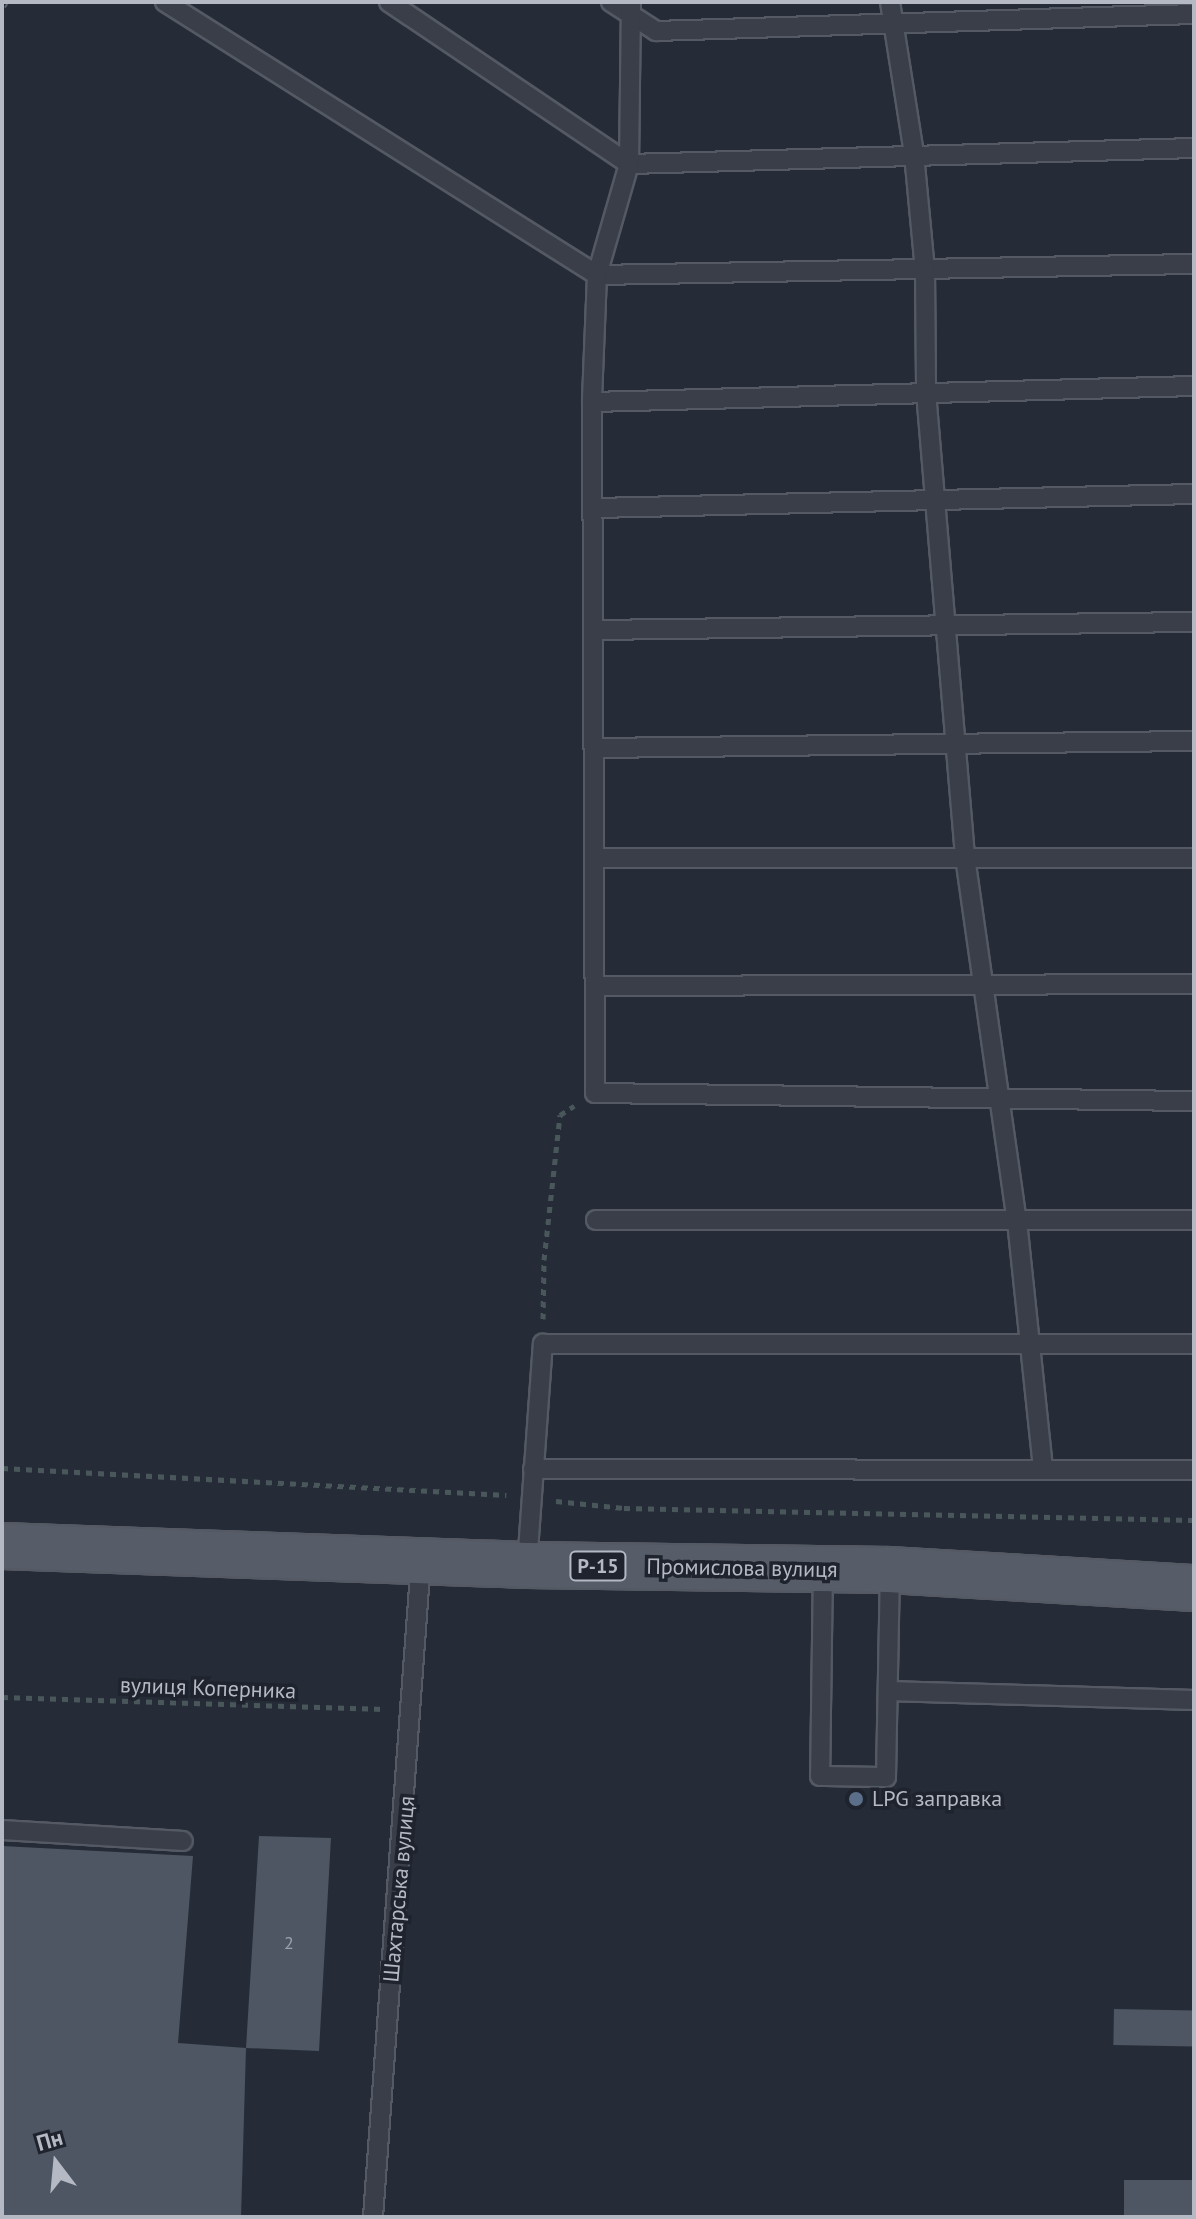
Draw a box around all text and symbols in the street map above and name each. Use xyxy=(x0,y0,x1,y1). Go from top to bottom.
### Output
road number: Р-15 xyxy=(568,1550,628,1582)
street label: Промислова вулиця xyxy=(646,1553,838,1583)
street label: вулиця Коперника xyxy=(119,1672,297,1704)
place label: LPG заправка xyxy=(872,1786,1002,1812)
marker: LPG заправка xyxy=(847,1790,865,1808)
street label: Шахтарська вулиця xyxy=(378,1795,420,1983)
house number: 2 xyxy=(284,1932,294,1954)
north arrow xyxy=(16,2123,96,2203)
text: Пн xyxy=(33,2123,66,2157)

